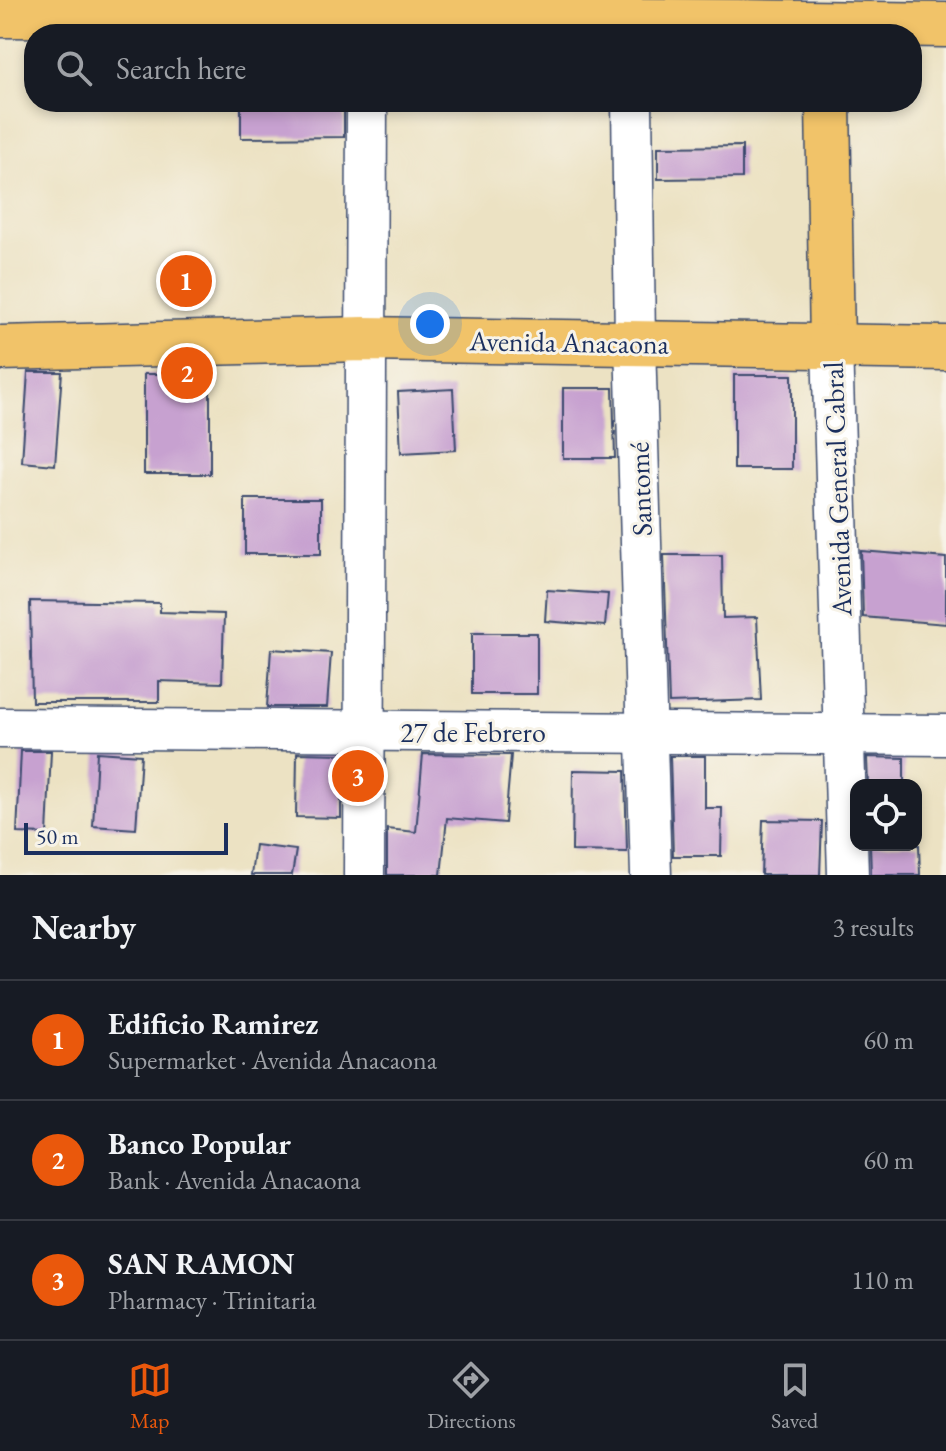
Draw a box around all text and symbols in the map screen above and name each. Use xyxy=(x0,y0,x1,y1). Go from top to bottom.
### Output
search box xyxy=(24,24,922,112)
icon: search xyxy=(52,46,96,90)
text: Search here xyxy=(116,49,246,88)
pin: 1 xyxy=(160,251,212,311)
your location xyxy=(410,304,450,344)
street label: Avenida Anacaona xyxy=(468,322,670,362)
pin: 2 xyxy=(161,343,213,403)
street label: Avenida General Cabral xyxy=(815,361,859,618)
street label: Santomé xyxy=(620,441,660,537)
street label: 27 de Febrero xyxy=(400,714,546,750)
pin: 3 xyxy=(332,746,384,806)
map controls xyxy=(850,779,922,851)
button: locate xyxy=(850,779,922,851)
scale bar xyxy=(24,819,228,855)
text: 50 m xyxy=(36,822,79,851)
text: Nearby xyxy=(32,905,136,949)
text: 3 results xyxy=(833,910,914,944)
text: Edificio Ramirez xyxy=(108,1004,318,1043)
text: 1 xyxy=(51,1023,65,1057)
text: 60 m xyxy=(864,1023,914,1057)
text: Supermarket · Avenida Anacaona xyxy=(108,1043,437,1077)
text: Banco Popular xyxy=(108,1124,291,1163)
text: 2 xyxy=(51,1143,65,1177)
text: 60 m xyxy=(864,1143,914,1177)
text: Bank · Avenida Anacaona xyxy=(108,1163,361,1197)
text: SAN RAMON xyxy=(108,1244,295,1283)
text: 3 xyxy=(51,1263,65,1297)
text: 110 m xyxy=(851,1263,914,1297)
text: Pharmacy · Trinitaria xyxy=(108,1283,316,1317)
tab: Map xyxy=(128,1358,172,1435)
tab: Directions xyxy=(427,1358,516,1435)
tab: Saved xyxy=(771,1358,818,1435)

